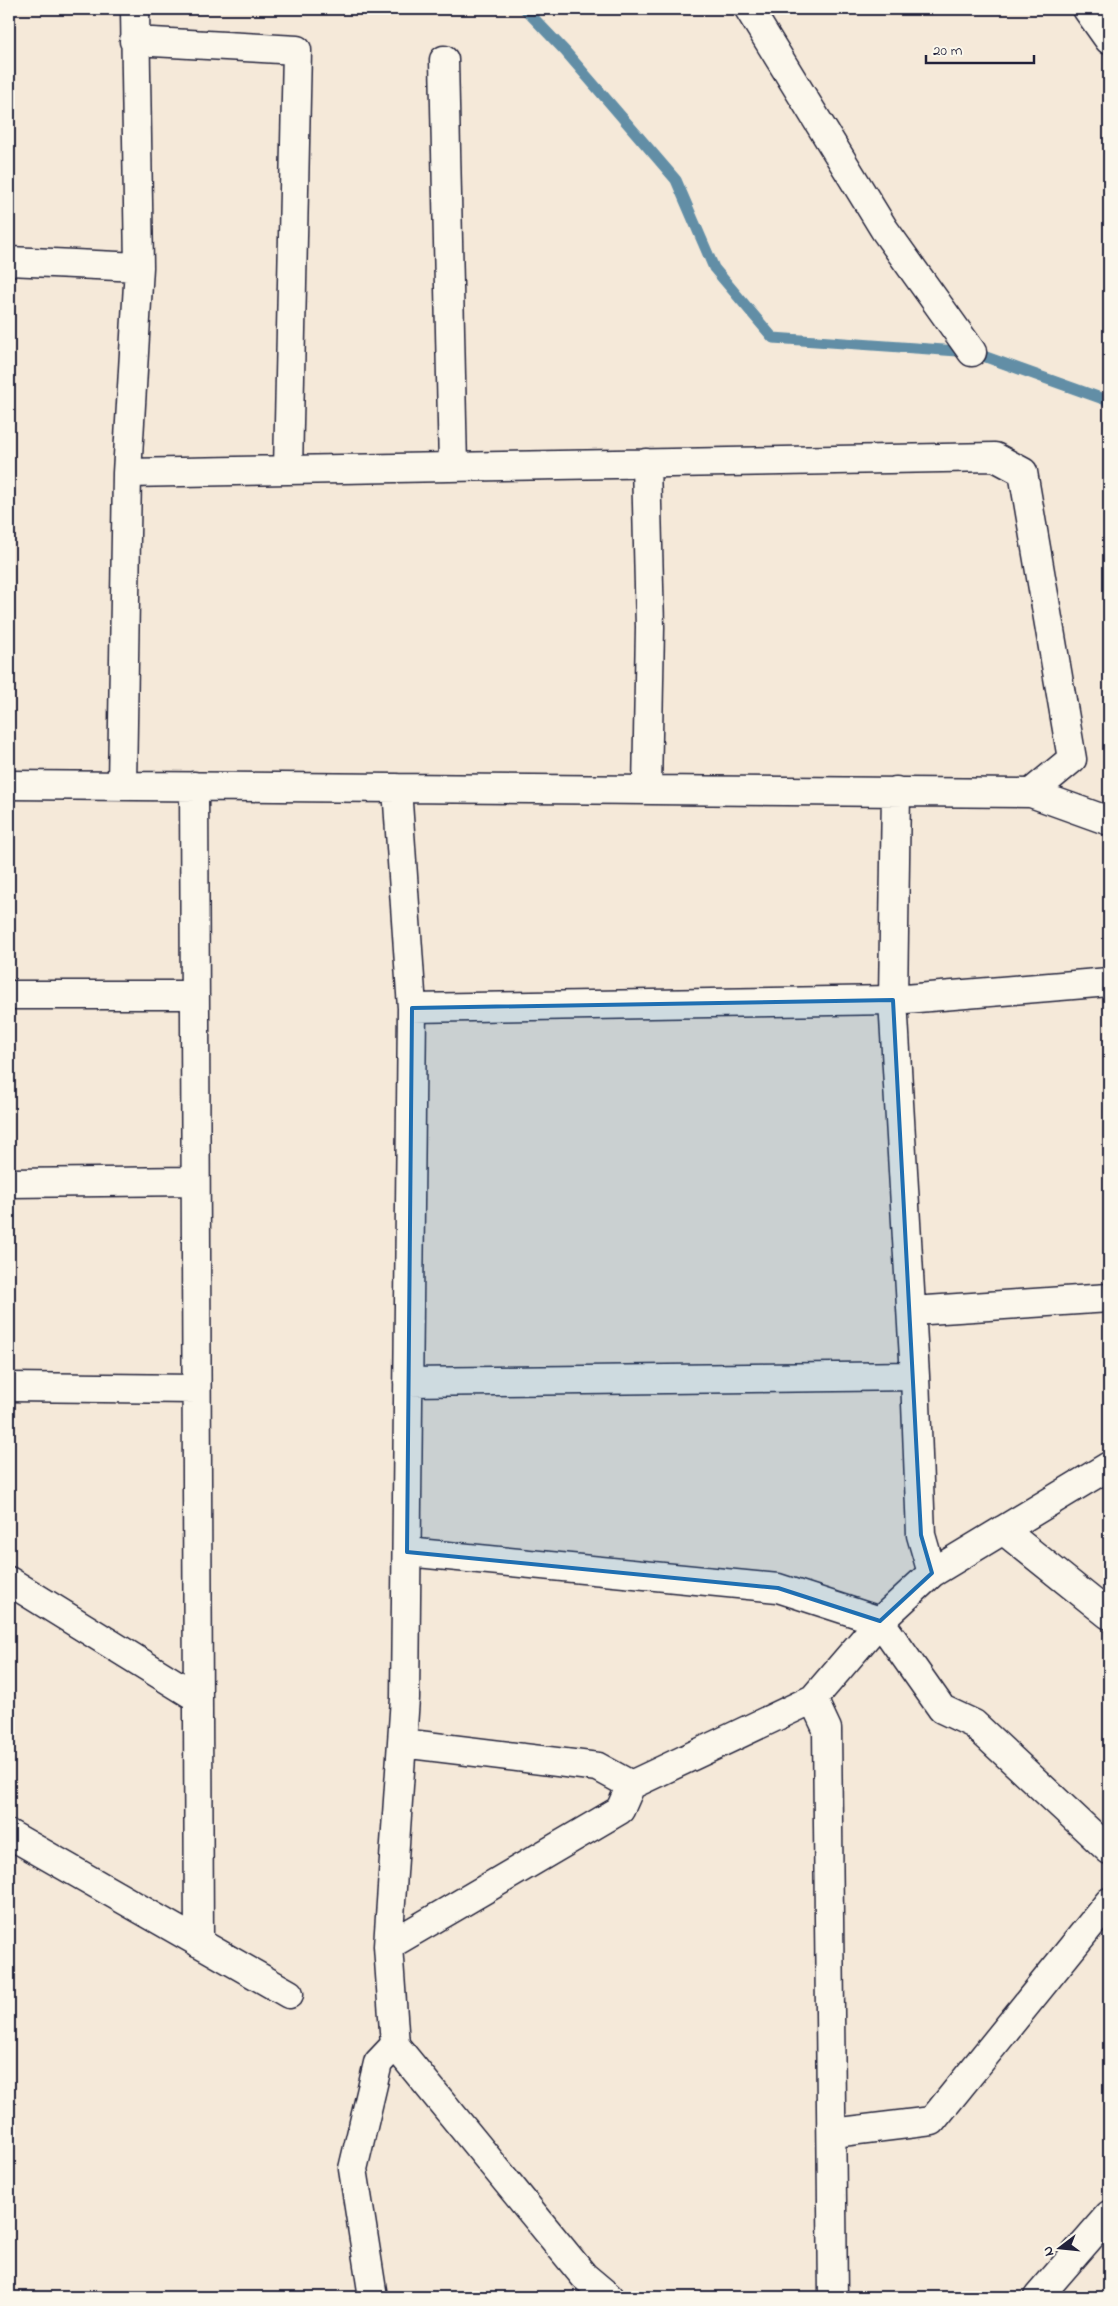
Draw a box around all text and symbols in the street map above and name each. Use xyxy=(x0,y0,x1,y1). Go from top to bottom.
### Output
scale bar xyxy=(926,32,1033,64)
text: 20 m xyxy=(933,40,963,62)
north arrow xyxy=(1036,2224,1086,2274)
text: N xyxy=(1038,2244,1060,2259)

